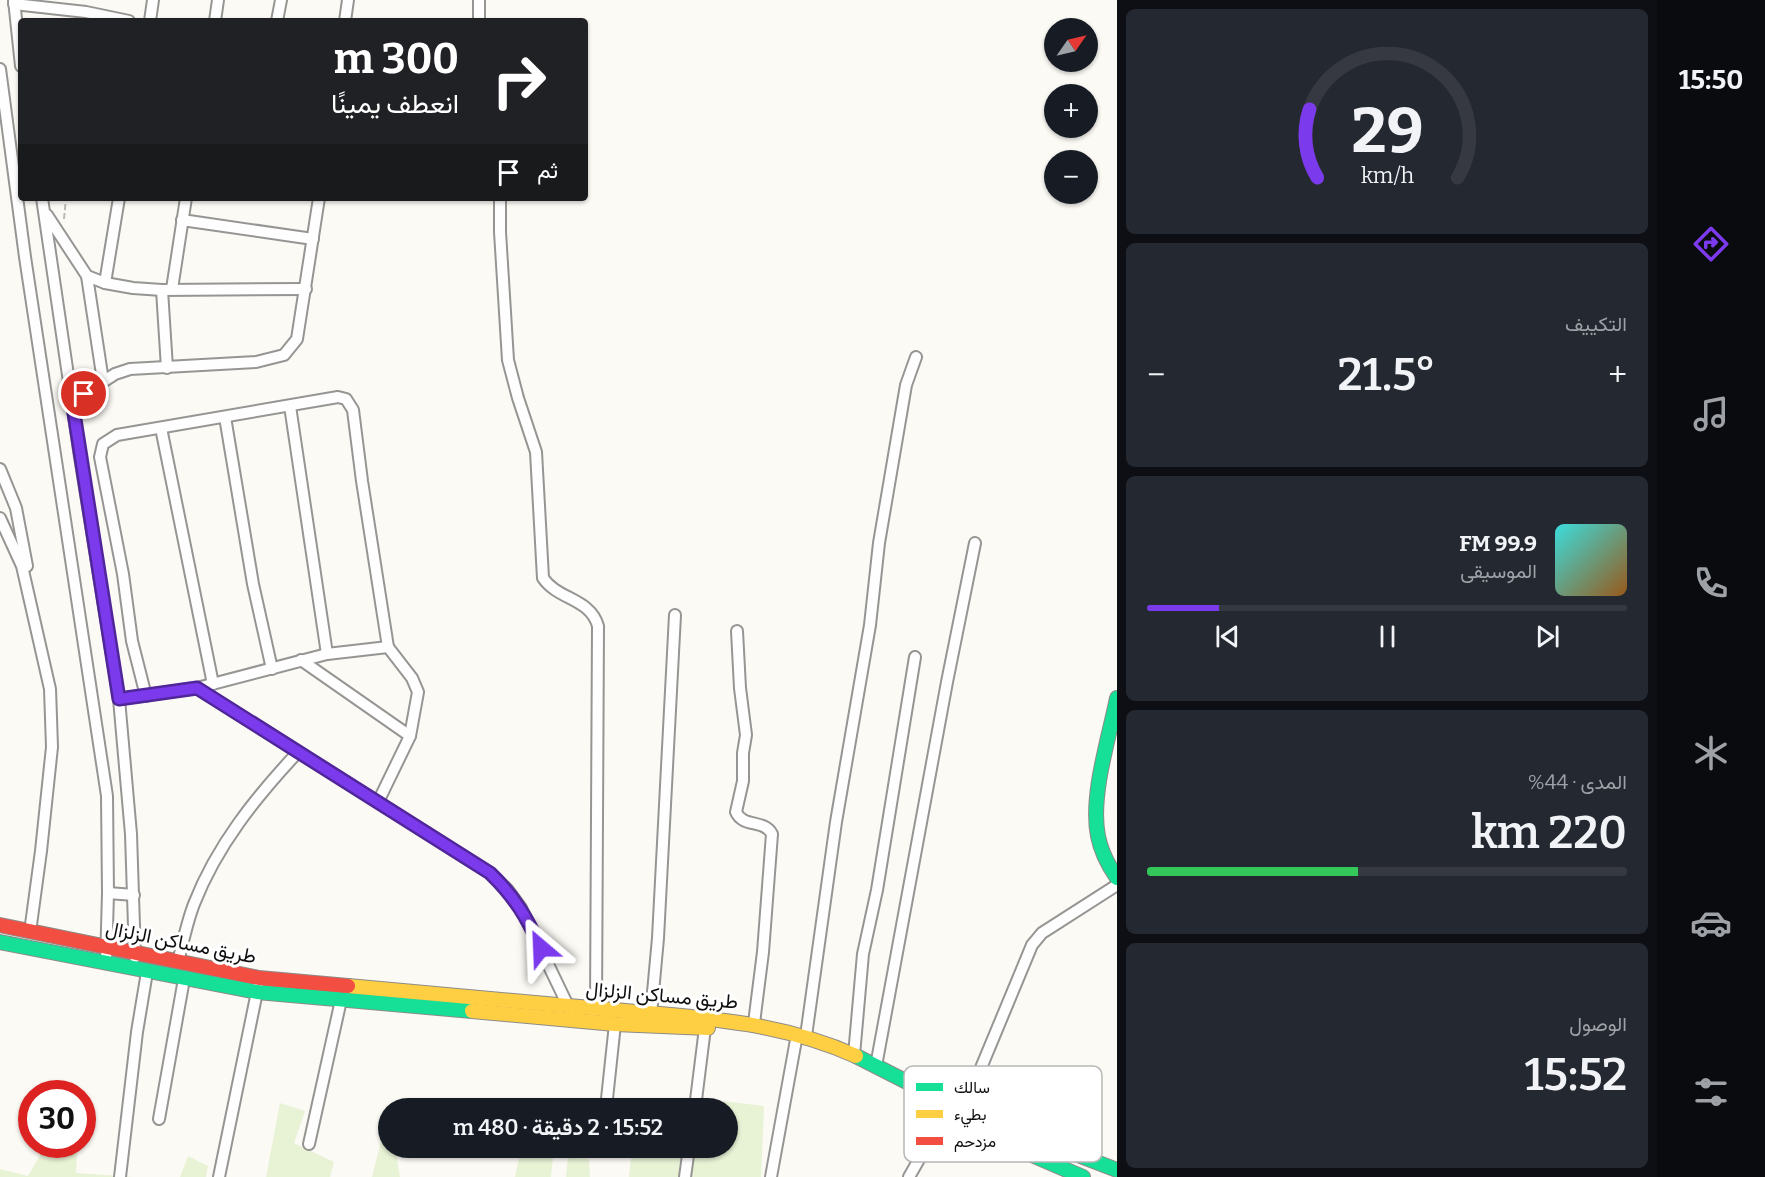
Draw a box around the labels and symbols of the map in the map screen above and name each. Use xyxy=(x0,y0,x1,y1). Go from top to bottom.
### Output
north arrow xyxy=(1044,18,1098,72)
pin xyxy=(58,368,109,419)
street label: طريق مساكن الزلزال xyxy=(104,916,258,969)
position arrow xyxy=(509,916,573,980)
street label: طريق مساكن الزلزال xyxy=(585,976,739,1015)
legend xyxy=(904,1066,1102,1162)
text: سالك xyxy=(954,1078,990,1097)
speed limit sign: 30 xyxy=(18,1080,96,1158)
text: بطيء xyxy=(954,1105,986,1128)
text: مزدحم xyxy=(954,1132,996,1152)

